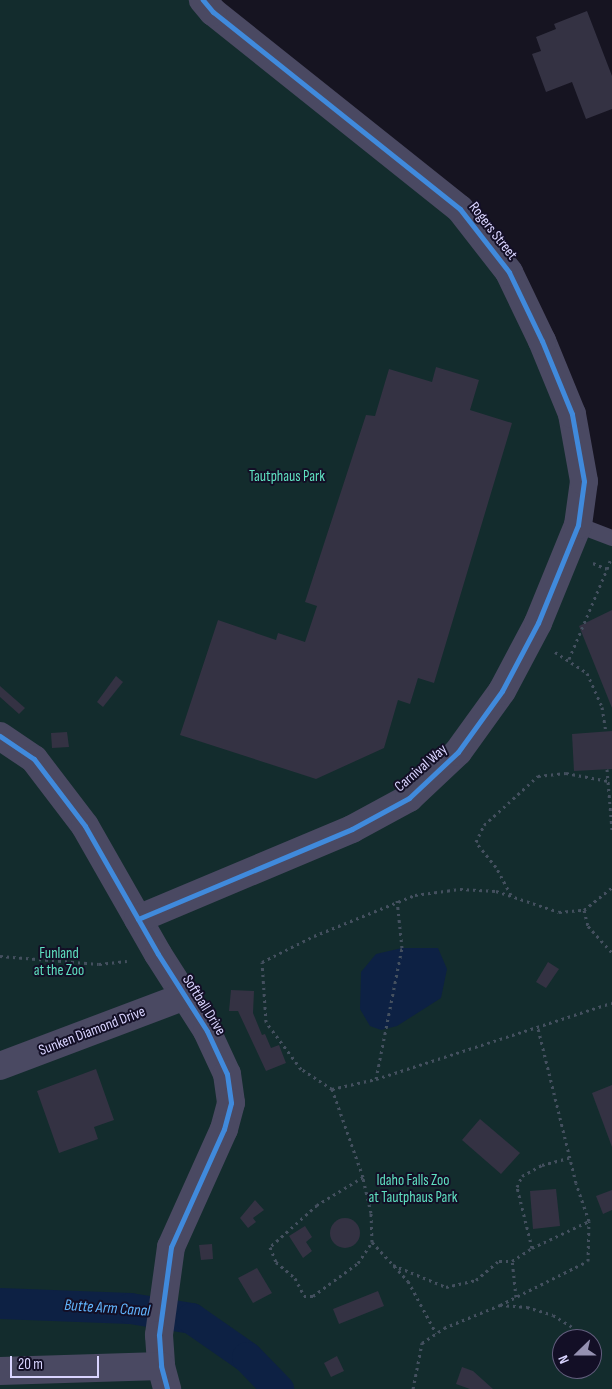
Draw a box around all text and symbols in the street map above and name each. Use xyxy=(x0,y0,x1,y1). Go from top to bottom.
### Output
street label: Rogers Street xyxy=(465,199,521,263)
park label: Tautphaus Park xyxy=(249,468,325,486)
street label: Carnival Way xyxy=(391,740,451,796)
park label: Funland at the Zoo xyxy=(34,944,84,979)
street label: Softball Drive xyxy=(178,972,230,1038)
street label: Sunken Diamond Drive xyxy=(36,1002,148,1060)
park label: Idaho Falls Zoo at Tautphaus Park xyxy=(369,1171,457,1206)
water label: Butte Arm Canal xyxy=(63,1296,151,1322)
north arrow xyxy=(552,1329,602,1379)
scale bar xyxy=(12,1346,101,1378)
text: N xyxy=(554,1353,573,1366)
text: 20 m xyxy=(18,1355,43,1374)

